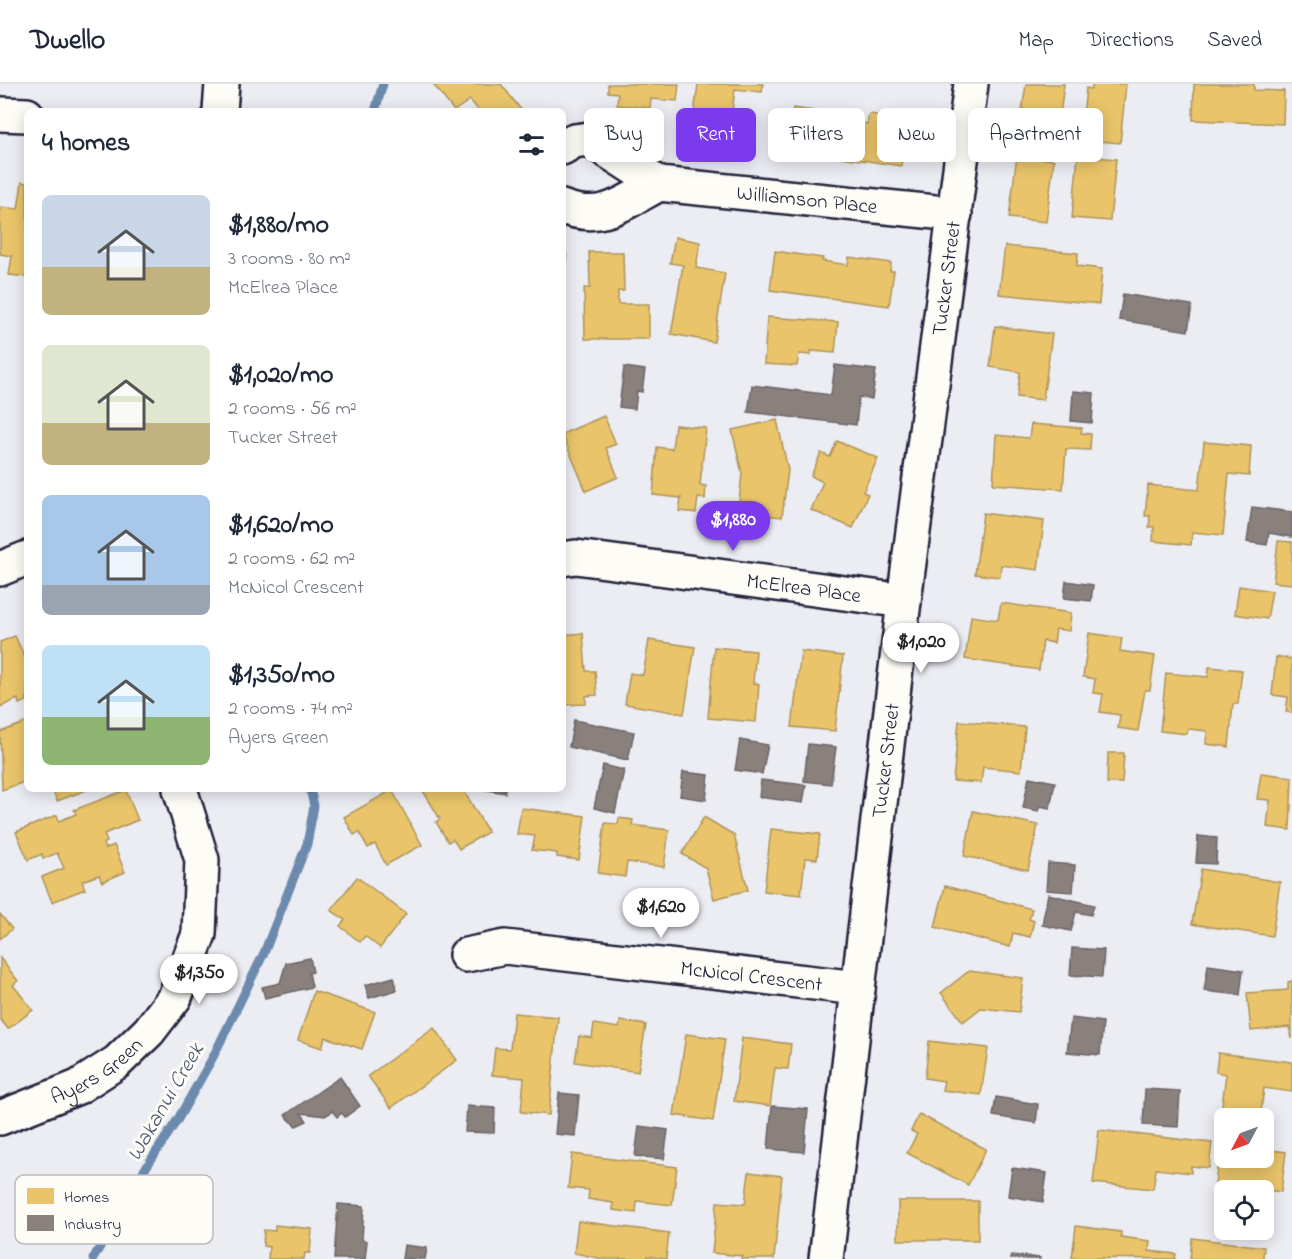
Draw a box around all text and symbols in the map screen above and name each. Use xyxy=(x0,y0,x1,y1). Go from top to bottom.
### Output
text: Dwello xyxy=(30,21,105,62)
text: Map xyxy=(1018,26,1054,56)
text: Directions xyxy=(1087,26,1174,56)
text: Saved xyxy=(1207,26,1262,56)
chip: Buy xyxy=(584,108,664,162)
chip: Rent xyxy=(676,108,756,162)
chip: Filters xyxy=(768,108,865,162)
chip: New xyxy=(877,108,956,162)
chip: Apartment xyxy=(968,108,1103,162)
text: 4 homes xyxy=(42,125,130,163)
icon: filters xyxy=(515,128,548,161)
street label: Williamson Place xyxy=(735,179,879,223)
text: $1,880/mo xyxy=(228,207,329,245)
icon: home xyxy=(90,219,162,291)
street label: Tucker Street xyxy=(926,219,970,338)
text: 3 rooms · 80 m² xyxy=(228,245,351,274)
text: McElrea Place xyxy=(228,274,338,303)
text: $1,020/mo xyxy=(228,357,334,395)
icon: home xyxy=(90,369,162,441)
text: 2 rooms · 56 m² xyxy=(228,395,357,424)
text: Tucker Street xyxy=(228,424,338,453)
pin: $1,880 xyxy=(684,501,782,552)
text: $1,880 xyxy=(710,506,756,535)
text: $1,620/mo xyxy=(228,507,334,545)
icon: home xyxy=(90,519,162,591)
text: 2 rooms · 62 m² xyxy=(228,545,355,574)
street label: McElrea Place xyxy=(744,567,863,612)
text: McNicol Crescent xyxy=(228,574,364,603)
pin: $1,020 xyxy=(872,623,970,674)
text: $1,020 xyxy=(896,628,946,657)
text: $1,350/mo xyxy=(228,657,335,695)
icon: home xyxy=(90,669,162,741)
text: 2 rooms · 74 m² xyxy=(228,695,353,724)
street label: Tucker Street xyxy=(865,702,909,820)
text: Ayers Green xyxy=(228,724,328,753)
pin: $1,620 xyxy=(612,888,710,939)
text: $1,620 xyxy=(636,893,686,922)
pin: $1,350 xyxy=(150,954,248,1005)
street label: McNicol Crescent xyxy=(679,954,824,1001)
text: $1,350 xyxy=(174,959,224,988)
street label: Ayers Green xyxy=(47,1031,151,1113)
water label: Wakanui Creek xyxy=(120,1036,214,1167)
north arrow xyxy=(1214,1108,1274,1168)
map controls xyxy=(1214,1108,1274,1240)
legend xyxy=(15,1175,213,1244)
button: locate xyxy=(1214,1180,1274,1240)
text: Homes xyxy=(64,1186,109,1210)
text: Industry xyxy=(64,1213,121,1237)

